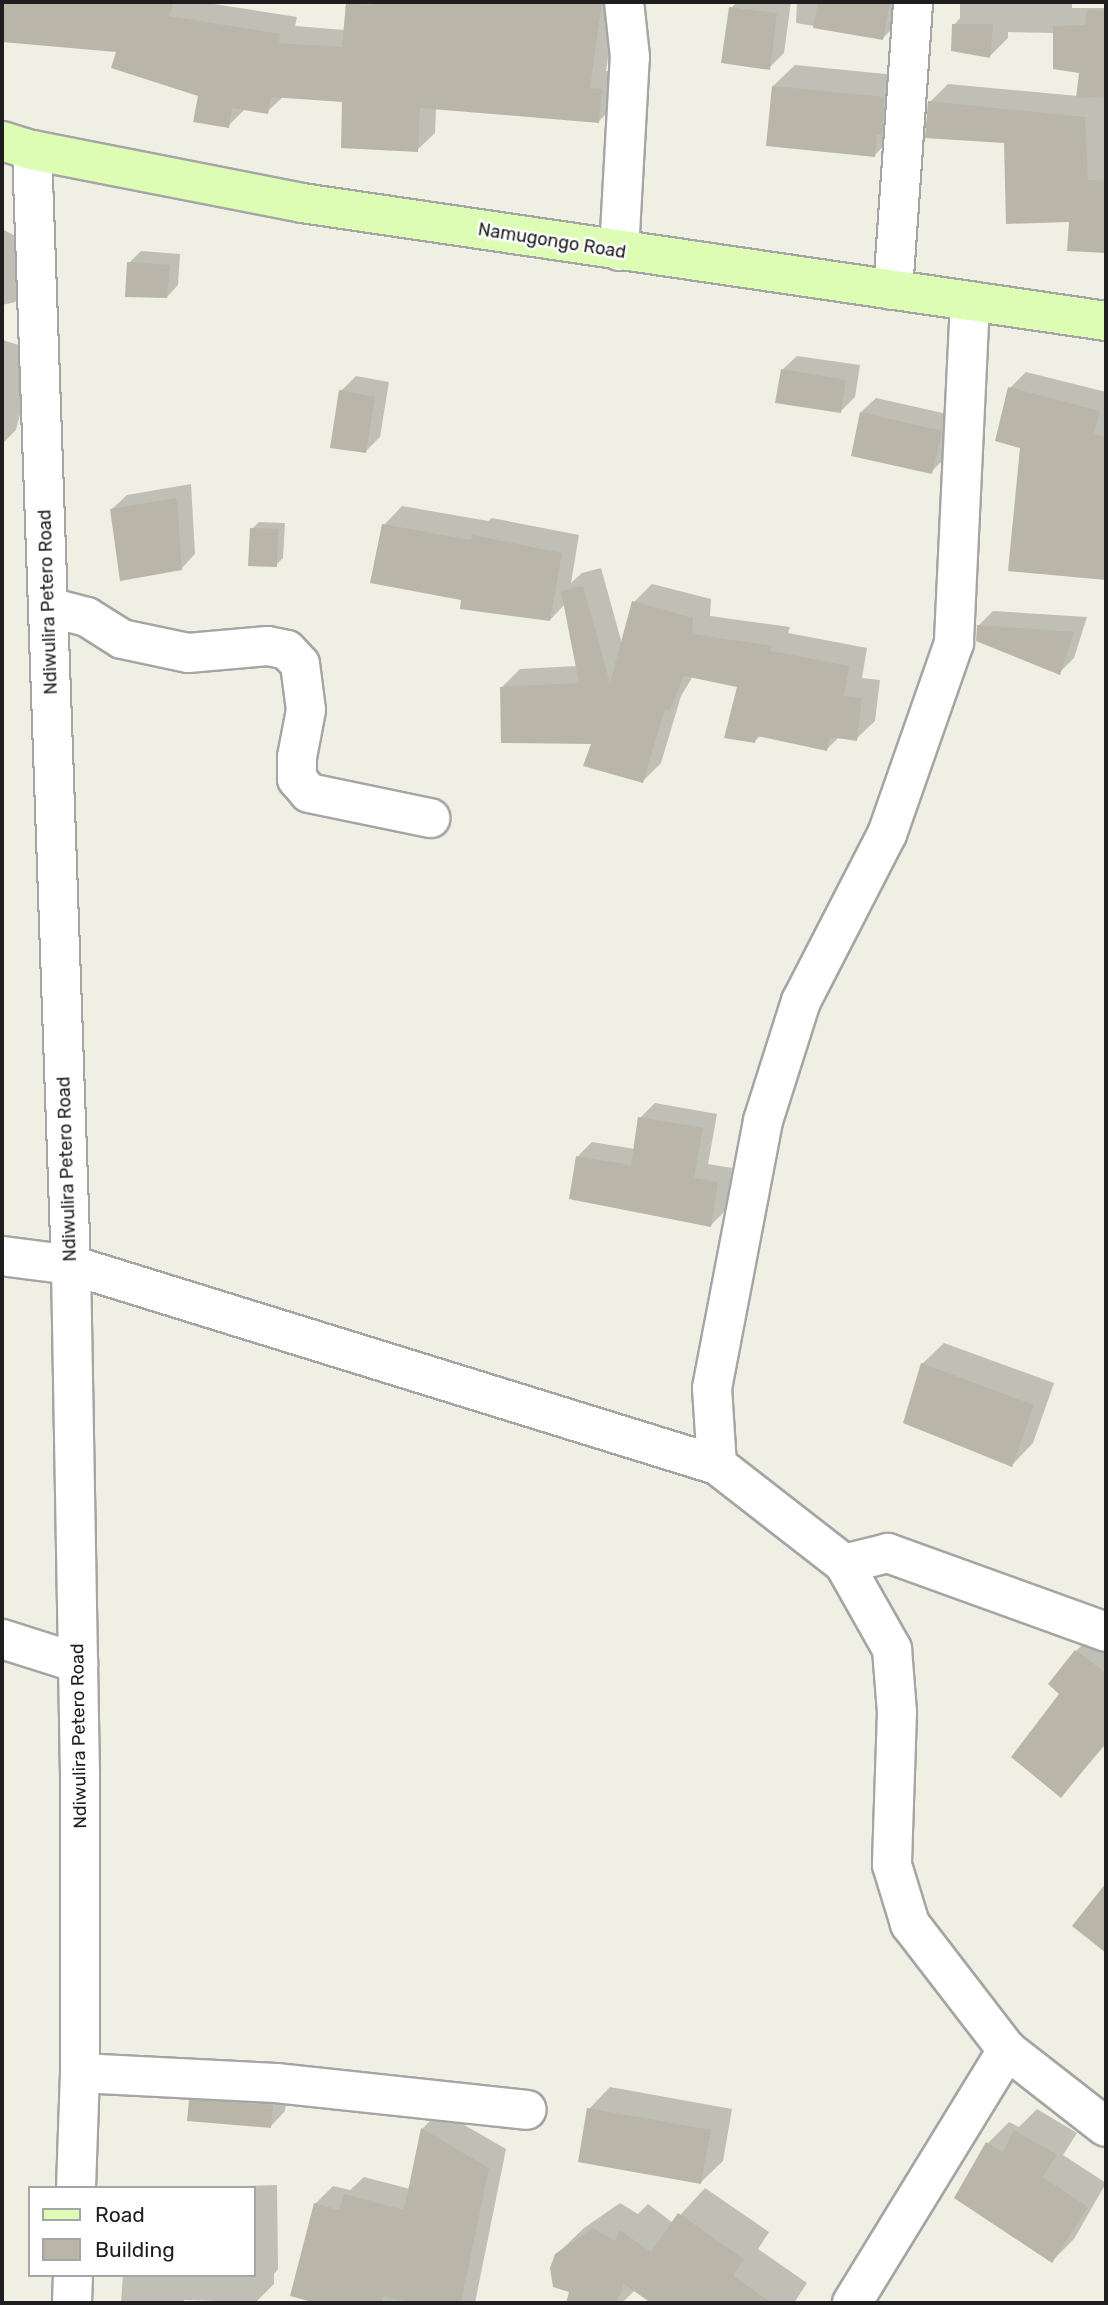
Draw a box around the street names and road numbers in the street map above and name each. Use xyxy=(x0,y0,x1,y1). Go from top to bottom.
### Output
street label: Namugongo Road xyxy=(477,219,627,263)
street label: Ndiwulira Petero Road xyxy=(34,509,62,695)
street label: Ndiwulira Petero Road xyxy=(53,1076,81,1262)
street label: Ndiwulira Petero Road xyxy=(67,1643,91,1829)

